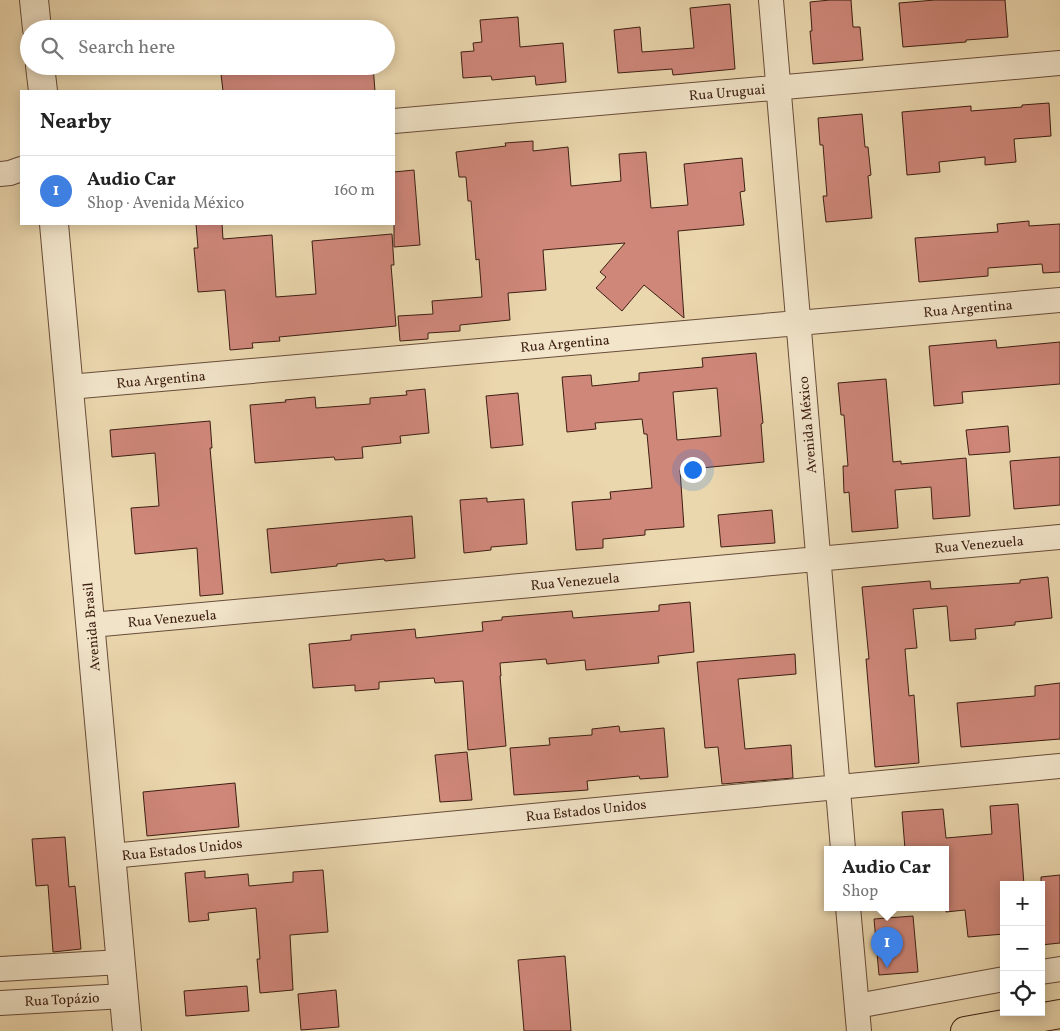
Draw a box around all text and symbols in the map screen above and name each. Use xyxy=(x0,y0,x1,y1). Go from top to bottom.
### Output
search box xyxy=(20,20,395,75)
icon: search xyxy=(38,34,66,62)
text: Search here xyxy=(78,35,175,61)
street label: Rua Uruguai xyxy=(688,81,766,106)
text: Nearby xyxy=(40,108,111,137)
text: Audio Car xyxy=(87,167,176,193)
text: 1 xyxy=(53,180,59,202)
text: 160 m xyxy=(334,180,375,202)
text: Shop · Avenida México xyxy=(87,193,244,215)
street label: Rua Argentina xyxy=(923,296,1014,323)
street label: Rua Argentina xyxy=(520,331,611,358)
street label: Rua Argentina xyxy=(116,367,207,394)
street label: Avenida México xyxy=(795,375,822,474)
your location xyxy=(680,457,706,483)
street label: Rua Venezuela xyxy=(934,532,1025,559)
street label: Rua Venezuela xyxy=(530,569,621,596)
street label: Avenida Brasil xyxy=(79,582,106,672)
street label: Rua Venezuela xyxy=(127,606,218,633)
street label: Rua Estados Unidos xyxy=(525,796,647,827)
street label: Rua Estados Unidos xyxy=(121,835,243,866)
popup xyxy=(824,846,949,911)
text: Audio Car xyxy=(842,855,931,881)
text: Shop xyxy=(842,881,878,903)
map controls xyxy=(1000,881,1045,1016)
button: + xyxy=(1000,881,1045,926)
button: − xyxy=(1000,926,1045,971)
pin: 1 xyxy=(871,927,903,968)
button: locate xyxy=(1000,971,1045,1016)
street label: Rua Topázio xyxy=(24,989,100,1012)

